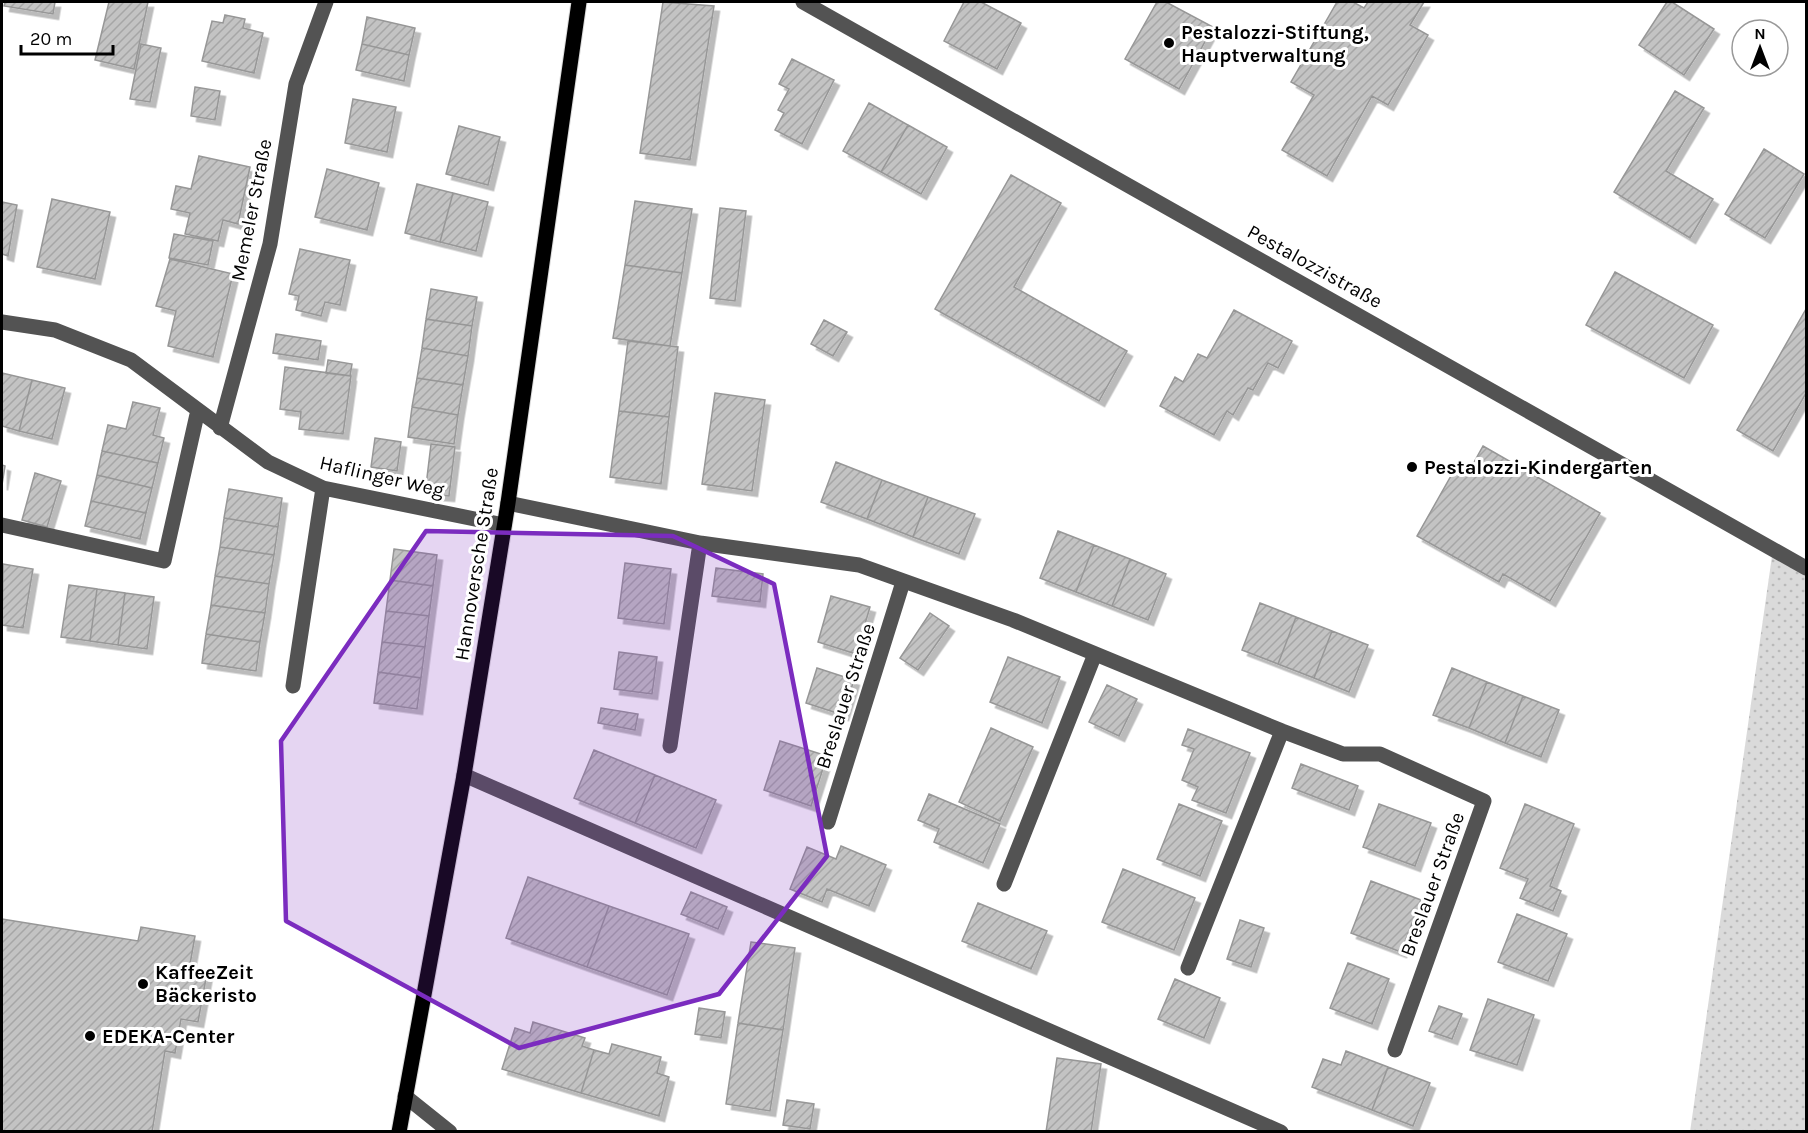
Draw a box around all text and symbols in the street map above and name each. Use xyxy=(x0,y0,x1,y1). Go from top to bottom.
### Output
scale bar xyxy=(21,18,112,56)
north arrow xyxy=(1730,18,1790,78)
place label: Pestalozzi-Stiftung, Hauptverwaltung xyxy=(1181,21,1369,67)
text: N xyxy=(1754,24,1766,43)
text: 20 m xyxy=(30,28,72,50)
marker: Pestalozzi-Stiftung, Hauptverwaltung xyxy=(1162,36,1176,50)
street label: Memeler Straße xyxy=(226,137,277,283)
street label: Pestalozzistraße xyxy=(1243,220,1386,313)
street label: Haflinger Weg xyxy=(317,451,446,502)
place label: Pestalozzi-Kindergarten xyxy=(1424,456,1652,479)
marker: Pestalozzi-Kindergarten xyxy=(1405,460,1419,474)
street label: Hannoversche Straße xyxy=(450,466,503,662)
street label: Breslauer Straße xyxy=(811,620,880,772)
street label: Breslauer Straße xyxy=(1396,809,1469,959)
place label: KaffeeZeit Bäckeristo xyxy=(155,961,257,1007)
marker: KaffeeZeit Bäckeristo xyxy=(136,977,150,991)
place label: EDEKA-Center xyxy=(102,1025,234,1048)
marker: EDEKA-Center xyxy=(83,1029,97,1043)

